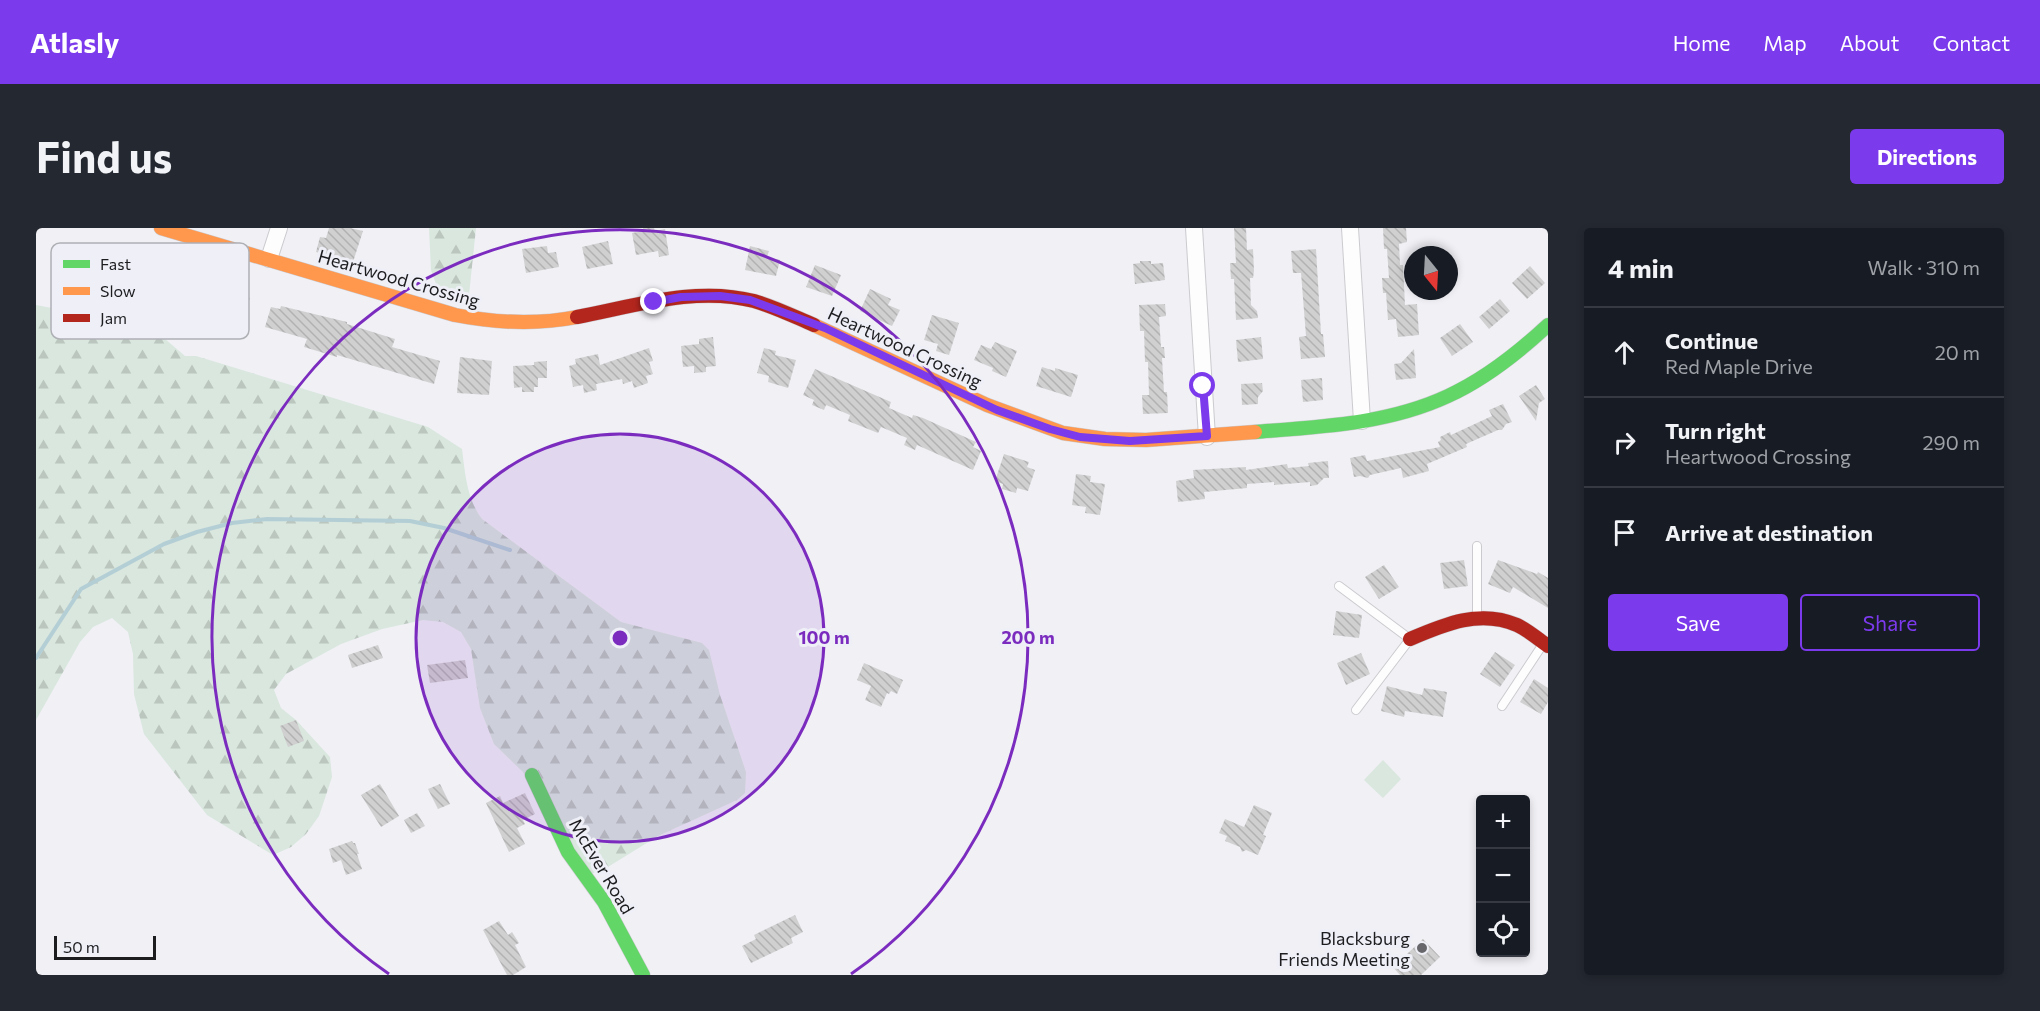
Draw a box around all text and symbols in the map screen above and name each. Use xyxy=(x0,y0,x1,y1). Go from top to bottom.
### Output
text: Atlasly xyxy=(30,25,119,59)
text: Home xyxy=(1673,30,1730,55)
text: Map xyxy=(1763,30,1807,55)
text: About xyxy=(1840,30,1899,55)
text: Contact xyxy=(1932,30,2010,55)
button: Directions xyxy=(1850,129,2004,184)
text: Find us xyxy=(36,130,172,182)
legend xyxy=(51,243,249,339)
street label: Heartwood Crossing xyxy=(316,244,483,312)
north arrow xyxy=(1404,246,1458,300)
text: 4 min xyxy=(1608,252,1674,283)
text: Fast xyxy=(100,254,131,273)
text: Walk · 310 m xyxy=(1868,255,1980,279)
text: Slow xyxy=(100,281,136,300)
route end xyxy=(640,288,666,314)
street label: Heartwood Crossing xyxy=(825,302,986,392)
text: Jam xyxy=(100,308,127,327)
text: Continue xyxy=(1665,327,1758,354)
icon: ahead xyxy=(1608,336,1641,369)
text: 20 m xyxy=(1935,340,1980,364)
text: Red Maple Drive xyxy=(1665,354,1813,378)
route start xyxy=(1189,372,1215,398)
text: Turn right xyxy=(1665,417,1766,444)
icon: right xyxy=(1608,426,1641,459)
text: 290 m xyxy=(1922,430,1980,454)
text: Heartwood Crossing xyxy=(1665,444,1851,468)
icon: arrive xyxy=(1608,516,1641,549)
text: Arrive at destination xyxy=(1665,519,1873,546)
button: Save xyxy=(1608,594,1788,651)
button: Share xyxy=(1800,594,1980,651)
text: 100 m xyxy=(798,626,850,648)
text: 200 m xyxy=(1001,626,1055,648)
centre of rings xyxy=(610,628,630,648)
map controls xyxy=(1476,795,1530,957)
button: + xyxy=(1476,795,1530,849)
street label: McEver Road xyxy=(565,814,639,918)
button: − xyxy=(1476,849,1530,903)
button: locate xyxy=(1476,903,1530,957)
place label: Blacksburg Friends Meeting xyxy=(1278,927,1410,970)
scale bar xyxy=(54,933,156,960)
text: 50 m xyxy=(63,937,100,956)
marker: Blacksburg Friends Meeting xyxy=(1415,941,1429,955)

